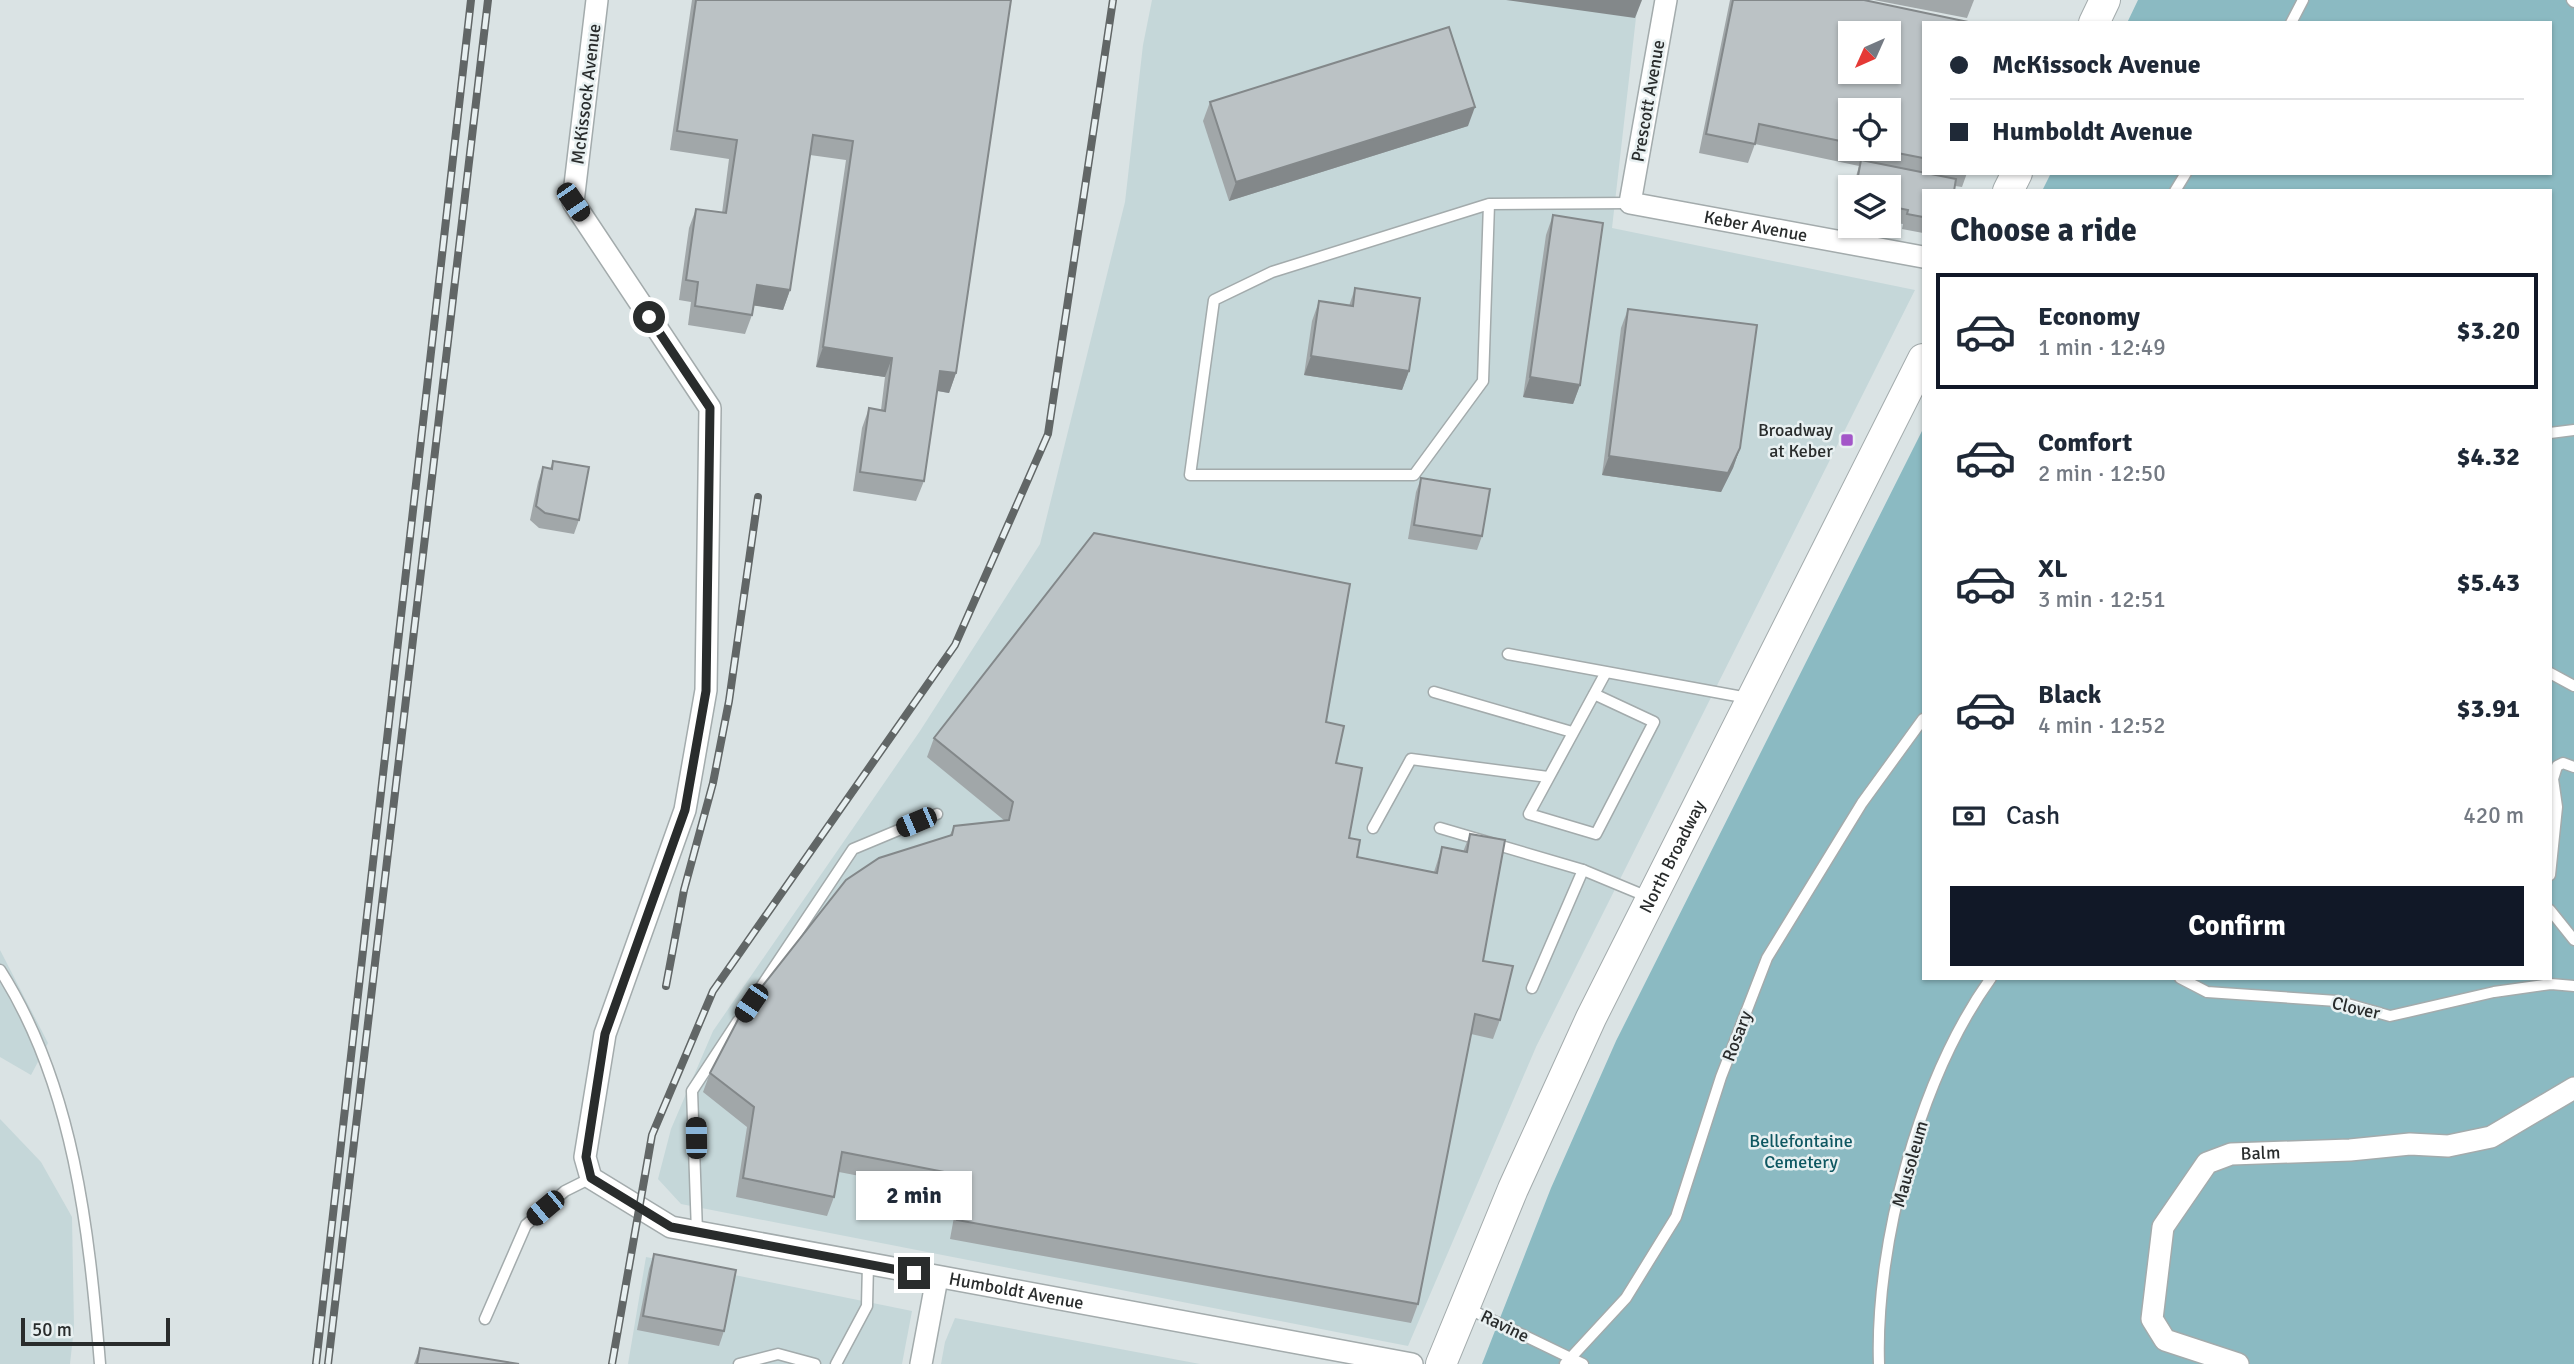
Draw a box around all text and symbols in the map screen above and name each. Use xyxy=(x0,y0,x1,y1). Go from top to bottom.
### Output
north arrow xyxy=(1838,21,1900,84)
map controls xyxy=(1838,21,1901,238)
street label: McKissock Avenue xyxy=(566,22,606,166)
street label: Prescott Avenue xyxy=(1626,38,1670,164)
text: McKissock Avenue xyxy=(1992,49,2201,81)
button: locate xyxy=(1838,98,1901,161)
text: Humboldt Avenue xyxy=(1992,116,2193,148)
button: layers xyxy=(1838,175,1901,238)
car xyxy=(553,179,594,225)
street label: Keber Avenue xyxy=(1702,206,1809,246)
text: Choose a ride xyxy=(1950,211,2137,250)
icon: car xyxy=(1954,300,2017,363)
route start xyxy=(633,301,665,333)
text: Economy xyxy=(2038,301,2140,333)
text: $3.20 xyxy=(2456,315,2520,347)
text: 1 min · 12:49 xyxy=(2038,333,2166,362)
place label: Broadway at Keber xyxy=(1758,419,1834,462)
icon: car xyxy=(1954,426,2017,489)
text: Comfort xyxy=(2038,427,2132,459)
marker: Broadway at Keber xyxy=(1839,432,1855,448)
text: $4.32 xyxy=(2456,441,2520,473)
text: 2 min · 12:50 xyxy=(2038,459,2166,488)
icon: car xyxy=(1954,552,2017,615)
text: XL xyxy=(2038,553,2068,585)
text: $5.43 xyxy=(2456,567,2520,599)
text: 3 min · 12:51 xyxy=(2038,585,2166,614)
icon: car xyxy=(1954,678,2017,741)
text: Black xyxy=(2038,679,2101,711)
text: $3.91 xyxy=(2456,693,2520,725)
text: 4 min · 12:52 xyxy=(2038,711,2166,740)
street label: North Broadway xyxy=(1635,796,1710,917)
icon: cash xyxy=(1950,797,1988,835)
text: Cash xyxy=(2006,800,2060,832)
text: 420 m xyxy=(2463,801,2524,830)
car xyxy=(893,804,940,840)
button: Confirm xyxy=(1950,886,2524,966)
car xyxy=(731,980,772,1026)
street label: Clover xyxy=(2330,992,2383,1024)
street label: Rosary xyxy=(1717,1007,1757,1064)
car xyxy=(686,1117,707,1159)
street label: Mausoleum xyxy=(1887,1118,1933,1210)
park label: Bellefontaine Cemetery xyxy=(1749,1130,1853,1173)
street label: Balm xyxy=(2240,1141,2281,1165)
callout: 2 min xyxy=(856,1172,972,1220)
text: 2 min xyxy=(886,1181,942,1210)
car xyxy=(523,1186,568,1230)
route end xyxy=(898,1257,930,1289)
street label: Humboldt Avenue xyxy=(947,1268,1086,1314)
street label: Ravine xyxy=(1477,1305,1533,1347)
scale bar xyxy=(21,1315,170,1347)
text: 50 m xyxy=(32,1318,72,1342)

